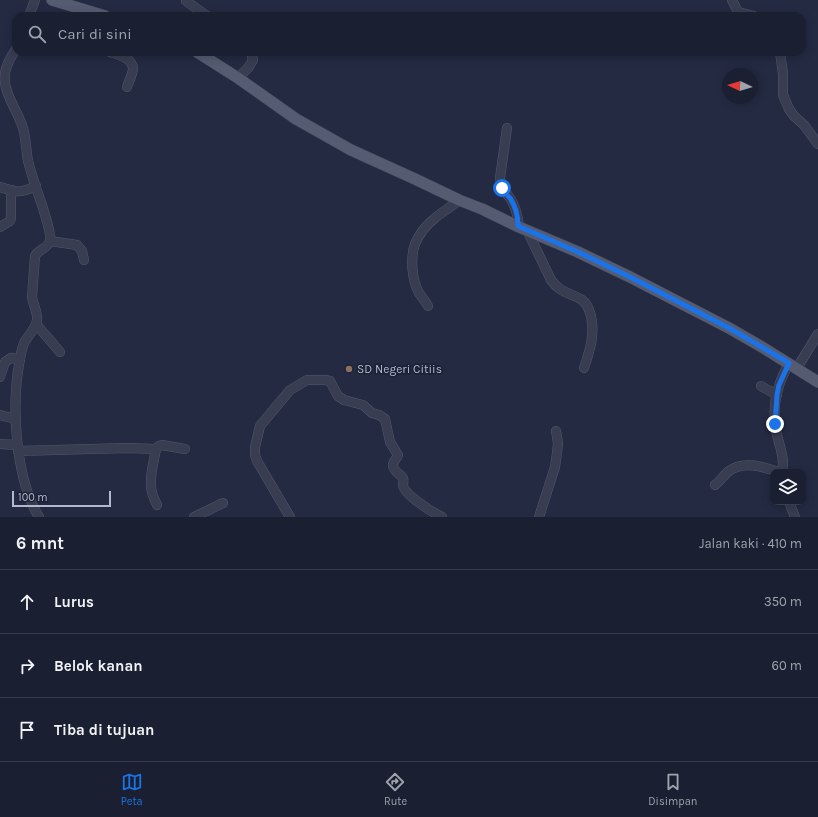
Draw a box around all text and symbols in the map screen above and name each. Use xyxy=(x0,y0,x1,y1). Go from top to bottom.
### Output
search box xyxy=(12,12,806,56)
icon: search xyxy=(26,23,48,45)
text: Cari di sini xyxy=(58,25,132,43)
north arrow xyxy=(722,68,758,104)
route start xyxy=(493,179,511,197)
place label: SD Negeri Citiis xyxy=(357,362,442,376)
marker: SD Negeri Citiis xyxy=(344,364,354,374)
route end xyxy=(766,415,784,433)
map controls xyxy=(770,469,806,505)
button: layers xyxy=(770,469,806,505)
scale bar xyxy=(12,489,111,508)
text: 100 m xyxy=(18,491,48,504)
text: 6 mnt xyxy=(16,533,64,553)
text: Jalan kaki · 410 m xyxy=(699,536,802,551)
icon: ahead xyxy=(16,591,38,613)
text: Lurus xyxy=(54,593,94,611)
text: 350 m xyxy=(764,594,802,609)
icon: right xyxy=(16,655,38,677)
text: Belok kanan xyxy=(54,657,143,675)
text: 60 m xyxy=(772,658,802,673)
icon: arrive xyxy=(16,719,38,741)
text: Tiba di tujuan xyxy=(54,721,154,739)
tab: Peta xyxy=(121,771,143,808)
tab: Rute xyxy=(384,771,407,808)
tab: Disimpan xyxy=(648,771,697,808)

